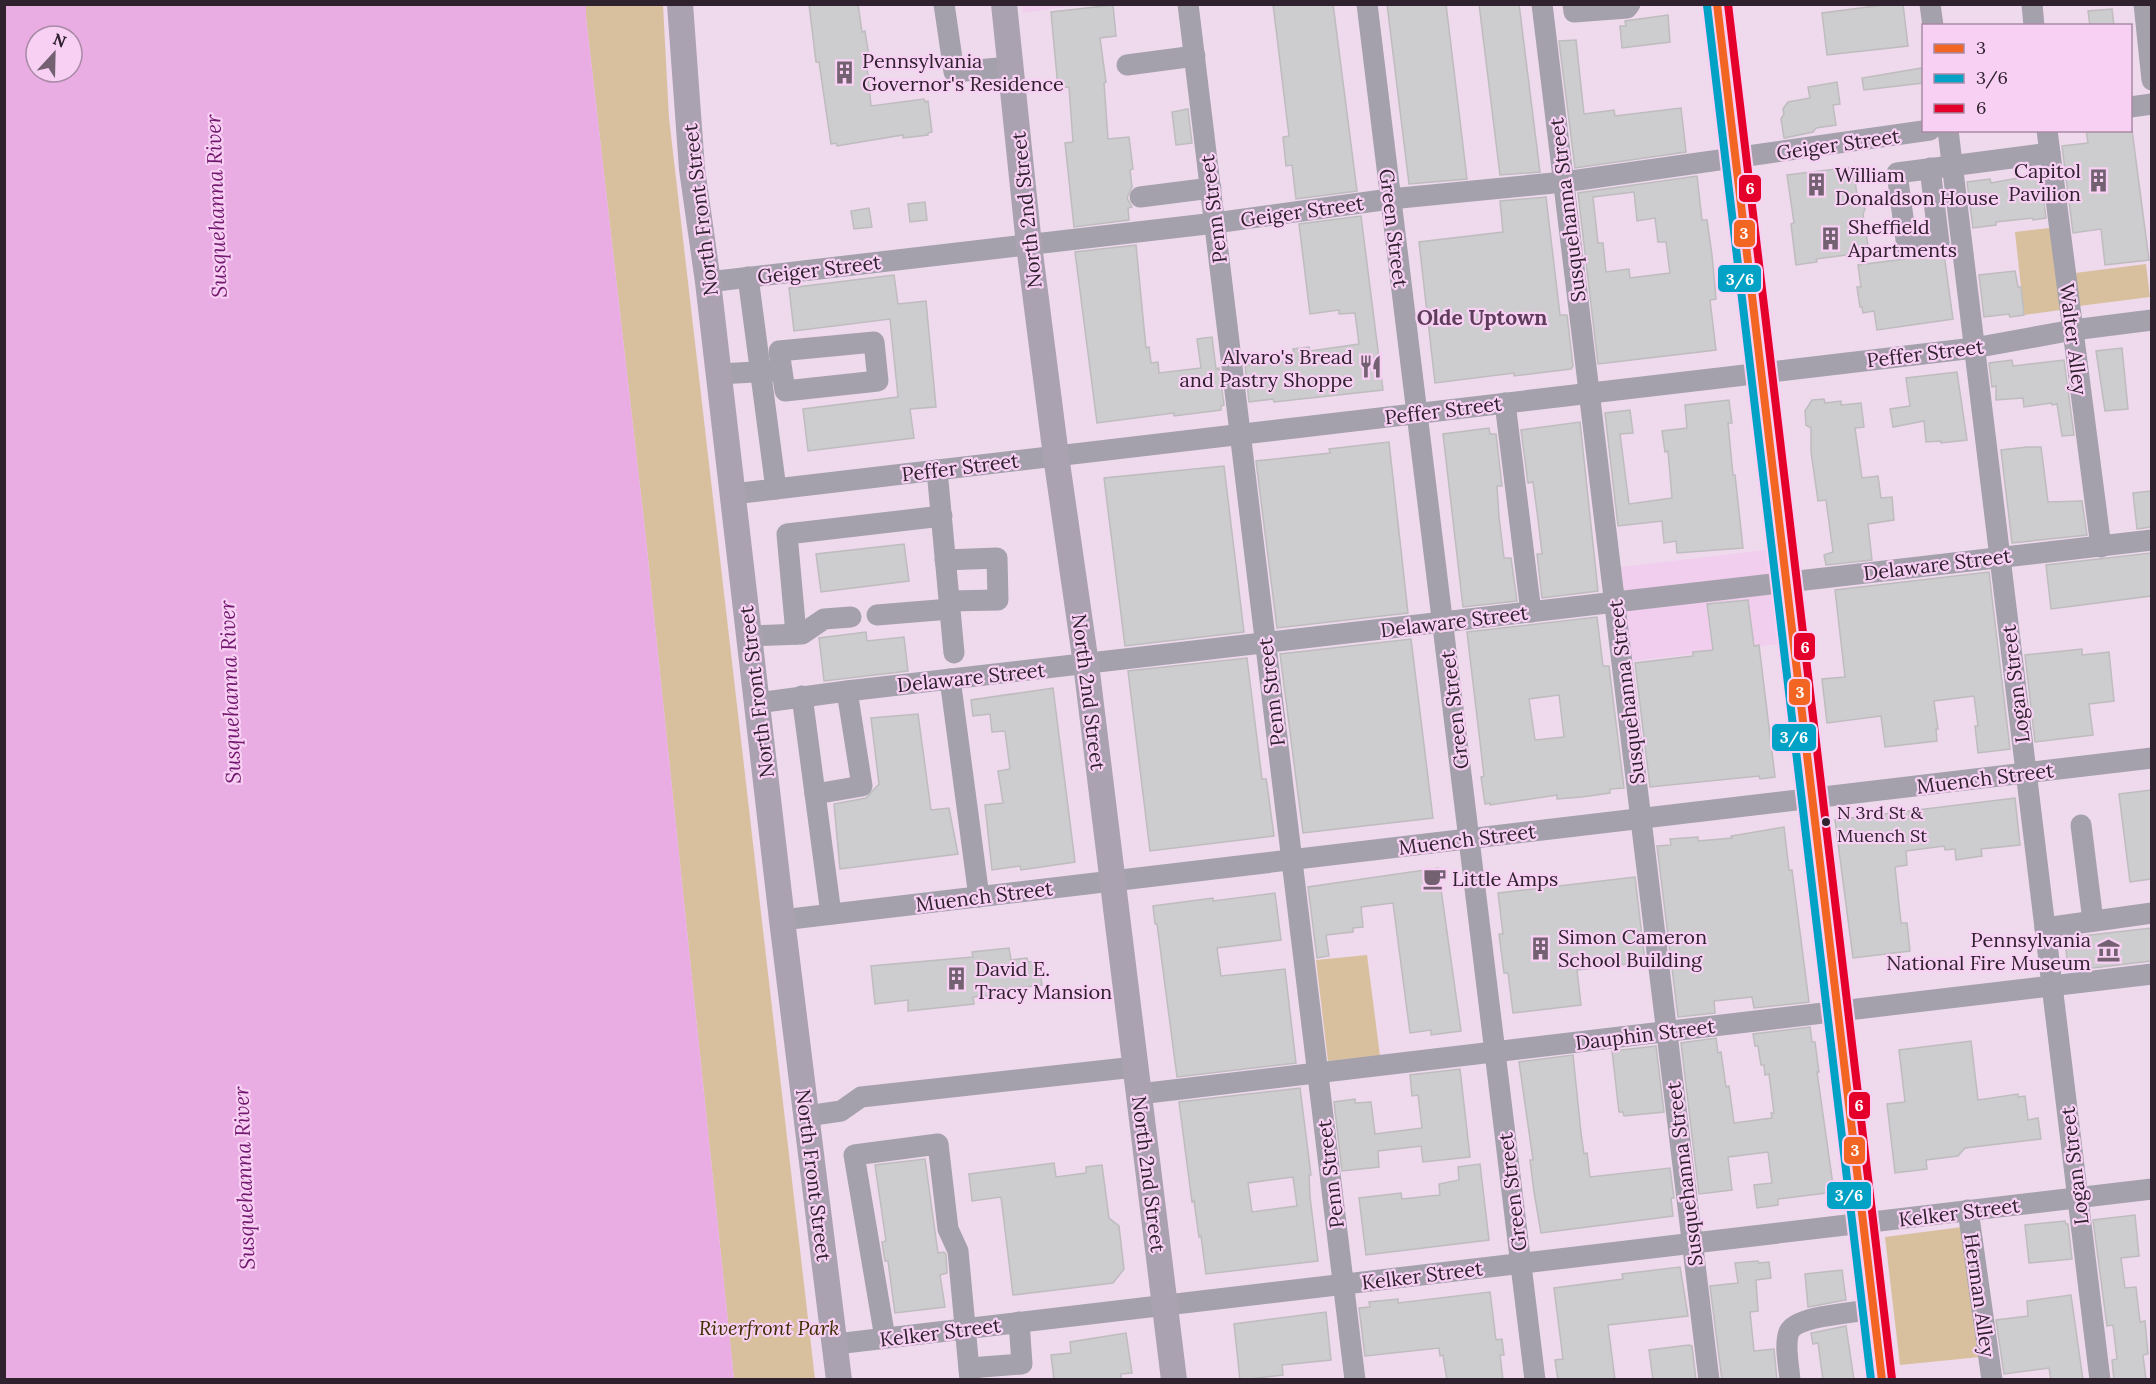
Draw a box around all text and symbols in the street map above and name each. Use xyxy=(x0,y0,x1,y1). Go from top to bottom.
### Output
north arrow xyxy=(24,24,84,84)
legend xyxy=(1922,24,2132,132)
text: N xyxy=(50,29,69,52)
text: 3 xyxy=(1976,36,1986,59)
place label: Pennsylvania Governor's Residence xyxy=(862,48,1064,96)
building icon: Pennsylvania Governor's Residence xyxy=(831,59,857,85)
text: 3/6 xyxy=(1976,66,2008,89)
text: 6 xyxy=(1976,96,1986,119)
water label: Susquehanna River xyxy=(199,113,233,298)
street label: Susquehanna Street xyxy=(1543,116,1591,304)
street label: North Front Street xyxy=(677,122,723,297)
street label: Geiger Street xyxy=(1775,123,1901,165)
street label: North 2nd Street xyxy=(1005,130,1047,290)
street label: Penn Street xyxy=(1194,153,1232,265)
place label: Capitol Pavilion xyxy=(2008,158,2081,206)
place label: William Donaldson House xyxy=(1835,162,1999,210)
street label: Green Street xyxy=(1374,167,1414,289)
building icon: Capitol Pavilion xyxy=(2086,168,2112,194)
building icon: William Donaldson House xyxy=(1804,172,1830,198)
line badge: 6 xyxy=(1738,174,1762,203)
text: 6 xyxy=(1745,178,1755,198)
street label: Geiger Street xyxy=(1239,190,1365,232)
place label: Sheffield Apartments xyxy=(1847,214,1957,262)
line badge: 3 xyxy=(1733,219,1756,248)
text: 3 xyxy=(1740,223,1749,243)
building icon: Sheffield Apartments xyxy=(1817,225,1843,251)
street label: Geiger Street xyxy=(756,249,882,289)
line badge: 3/6 xyxy=(1717,264,1762,293)
text: 3/6 xyxy=(1726,269,1754,290)
street label: Walter Alley xyxy=(2055,282,2093,397)
district label: Olde Uptown xyxy=(1417,304,1547,331)
street label: Peffer Street xyxy=(1865,333,1985,373)
place label: Alvaro's Bread and Pastry Shoppe xyxy=(1179,344,1353,392)
restaurant icon: Alvaro's Bread and Pastry Shoppe xyxy=(1358,354,1384,380)
street label: Peffer Street xyxy=(1383,390,1503,430)
street label: Peffer Street xyxy=(900,447,1020,487)
street label: Delaware Street xyxy=(1862,543,2013,585)
street label: Susquehanna Street xyxy=(1602,598,1650,786)
water label: Susquehanna River xyxy=(213,599,247,784)
street label: Delaware Street xyxy=(1379,600,1530,642)
street label: North Front Street xyxy=(733,604,779,779)
street label: North 2nd Street xyxy=(1067,612,1111,772)
street label: Logan Street xyxy=(1995,623,2035,744)
line badge: 6 xyxy=(1793,632,1816,661)
street label: Penn Street xyxy=(1252,636,1290,748)
text: 6 xyxy=(1800,637,1810,657)
street label: Green Street xyxy=(1434,649,1474,771)
street label: Delaware Street xyxy=(896,657,1046,697)
line badge: 3 xyxy=(1788,678,1811,706)
text: 3 xyxy=(1796,682,1805,702)
line badge: 3/6 xyxy=(1771,723,1817,752)
text: 3/6 xyxy=(1780,727,1808,748)
street label: Muench Street xyxy=(1915,757,2055,799)
place label: N 3rd St & Muench St xyxy=(1837,801,1927,847)
marker: N 3rd St & Muench St xyxy=(1820,816,1832,828)
street label: Muench Street xyxy=(1397,818,1537,860)
cafe icon: Little Amps xyxy=(1421,865,1447,891)
place label: Little Amps xyxy=(1452,866,1558,891)
street label: Muench Street xyxy=(914,875,1054,917)
place label: Simon Cameron School Building xyxy=(1558,924,1707,972)
place label: Pennsylvania National Fire Museum xyxy=(1886,927,2091,975)
building icon: Simon Cameron School Building xyxy=(1527,935,1553,961)
museum icon: Pennsylvania National Fire Museum xyxy=(2096,937,2122,963)
place label: David E. Tracy Mansion xyxy=(975,956,1112,1004)
building icon: David E. Tracy Mansion xyxy=(944,966,970,992)
street label: Dauphin Street xyxy=(1574,1013,1717,1055)
street label: Susquehanna Street xyxy=(1660,1080,1708,1268)
water label: Susquehanna River xyxy=(227,1085,261,1270)
street label: North Front Street xyxy=(791,1088,837,1263)
line badge: 6 xyxy=(1848,1091,1871,1120)
street label: North 2nd Street xyxy=(1127,1094,1171,1254)
text: 6 xyxy=(1854,1095,1864,1115)
street label: Logan Street xyxy=(2054,1105,2094,1226)
street label: Penn Street xyxy=(1311,1118,1349,1230)
street label: Green Street xyxy=(1492,1131,1532,1253)
line badge: 3 xyxy=(1843,1136,1866,1165)
text: 3 xyxy=(1851,1140,1860,1160)
line badge: 3/6 xyxy=(1826,1181,1872,1210)
text: 3/6 xyxy=(1835,1185,1863,1206)
street label: Kelker Street xyxy=(1897,1192,2021,1232)
street label: Herman Alley xyxy=(1959,1231,2001,1359)
street label: Kelker Street xyxy=(1360,1255,1484,1295)
street label: Kelker Street xyxy=(878,1312,1002,1352)
park label: Riverfront Park xyxy=(699,1315,839,1340)

